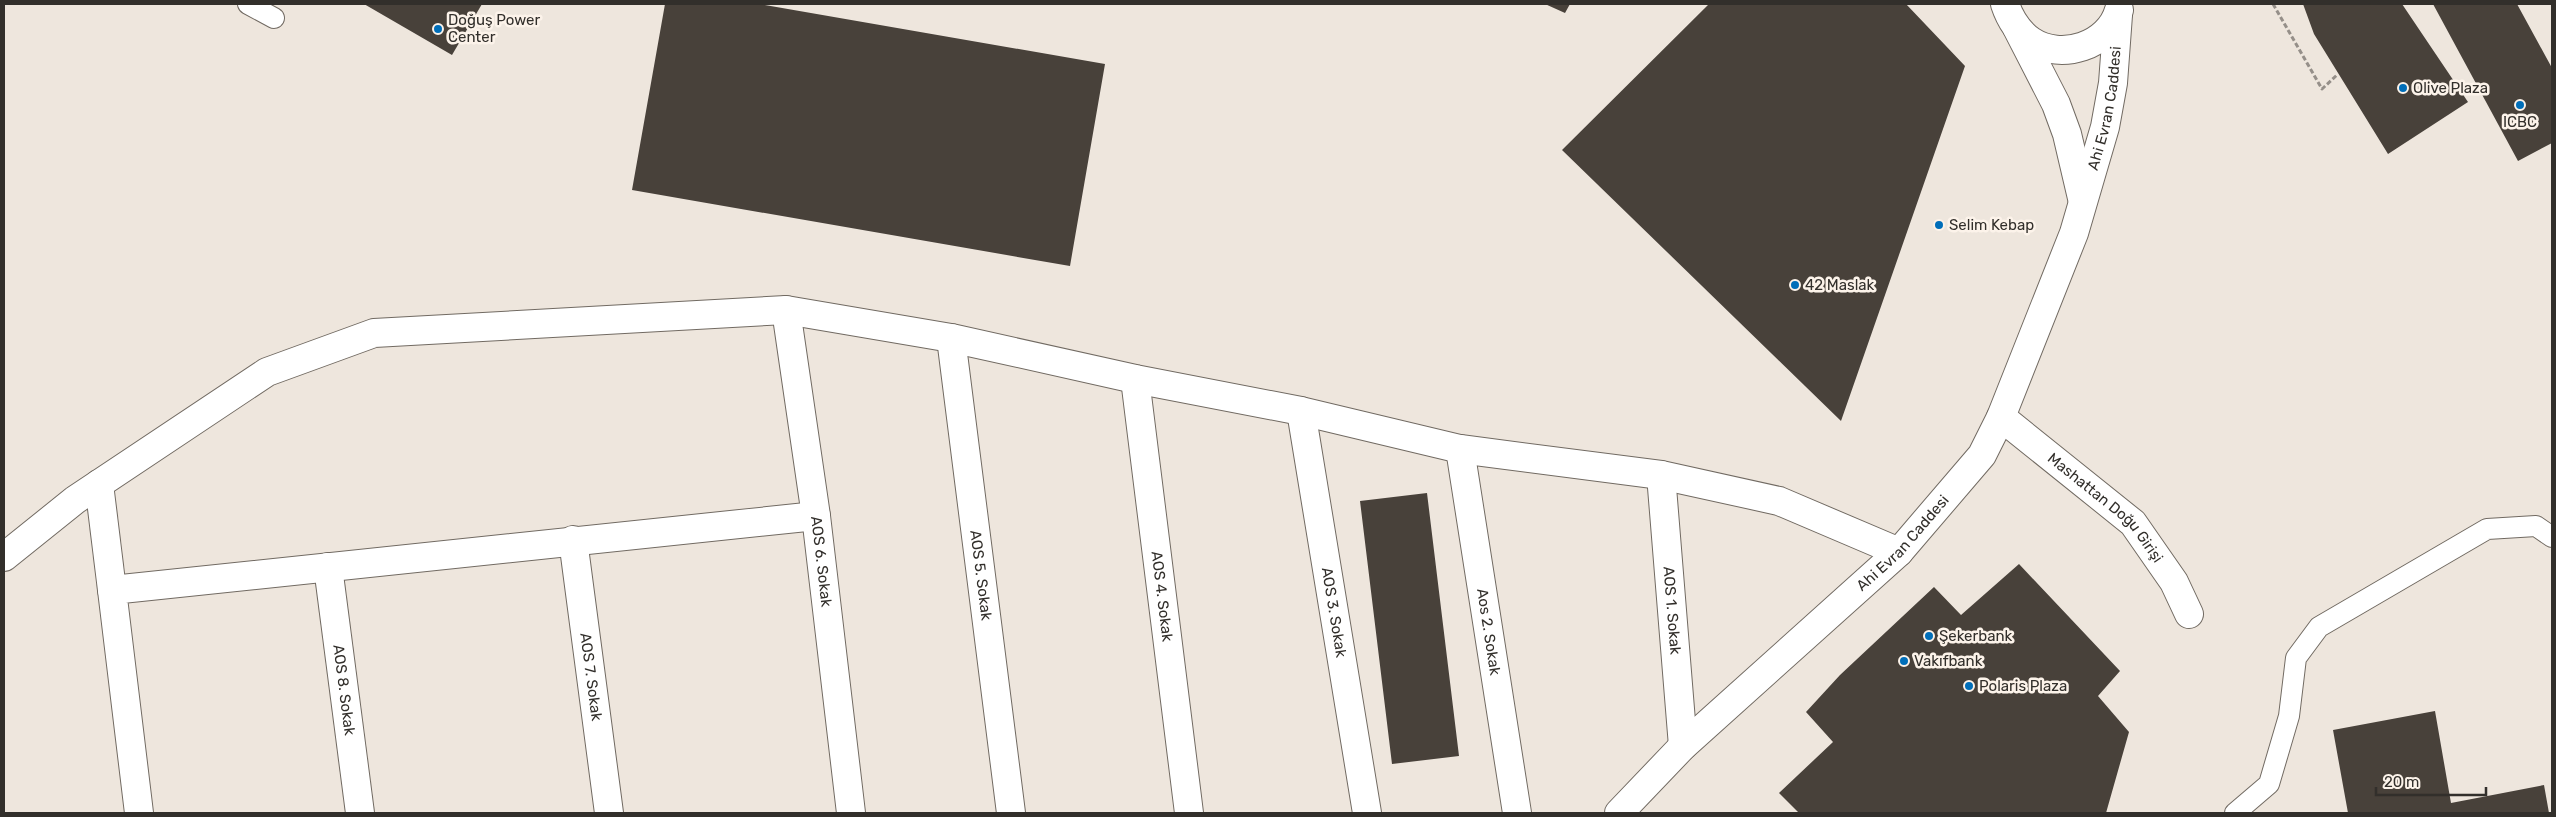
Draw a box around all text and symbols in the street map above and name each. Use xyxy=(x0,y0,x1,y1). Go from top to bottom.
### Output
place label: Doğuş Power Center xyxy=(448,11,540,46)
marker: Doğuş Power Center xyxy=(432,23,444,35)
street label: Ahi Evran Caddesi xyxy=(2084,46,2125,172)
place label: Olive Plaza xyxy=(2413,79,2488,97)
marker: Olive Plaza xyxy=(2397,82,2409,94)
marker: ICBC xyxy=(2514,99,2526,111)
place label: ICBC xyxy=(2503,113,2537,131)
place label: Selim Kebap xyxy=(1949,216,2034,234)
marker: Selim Kebap xyxy=(1933,219,1945,231)
place label: 42 Maslak xyxy=(1805,276,1875,294)
marker: 42 Maslak xyxy=(1789,279,1801,291)
street label: Mashattan Doğu Girişi xyxy=(2044,449,2167,566)
street label: Ahi Evran Caddesi xyxy=(1853,491,1953,595)
street label: AOS 6. Sokak xyxy=(807,515,836,608)
street label: AOS 5. Sokak xyxy=(966,529,996,622)
street label: AOS 4. Sokak xyxy=(1147,550,1177,643)
street label: AOS 3. Sokak xyxy=(1318,566,1350,659)
street label: AOS 1. Sokak xyxy=(1659,566,1685,656)
street label: Aos 2. Sokak xyxy=(1473,587,1504,677)
place label: Şekerbank xyxy=(1939,627,2012,645)
marker: Şekerbank xyxy=(1923,630,1935,642)
street label: AOS 7. Sokak xyxy=(576,632,606,722)
street label: AOS 8. Sokak xyxy=(329,643,359,737)
place label: Vakıfbank xyxy=(1914,652,1983,670)
marker: Vakıfbank xyxy=(1898,655,1910,667)
place label: Polaris Plaza xyxy=(1979,677,2067,695)
marker: Polaris Plaza xyxy=(1963,680,1975,692)
scale bar xyxy=(2376,764,2486,796)
text: 20 m xyxy=(2384,773,2419,791)

